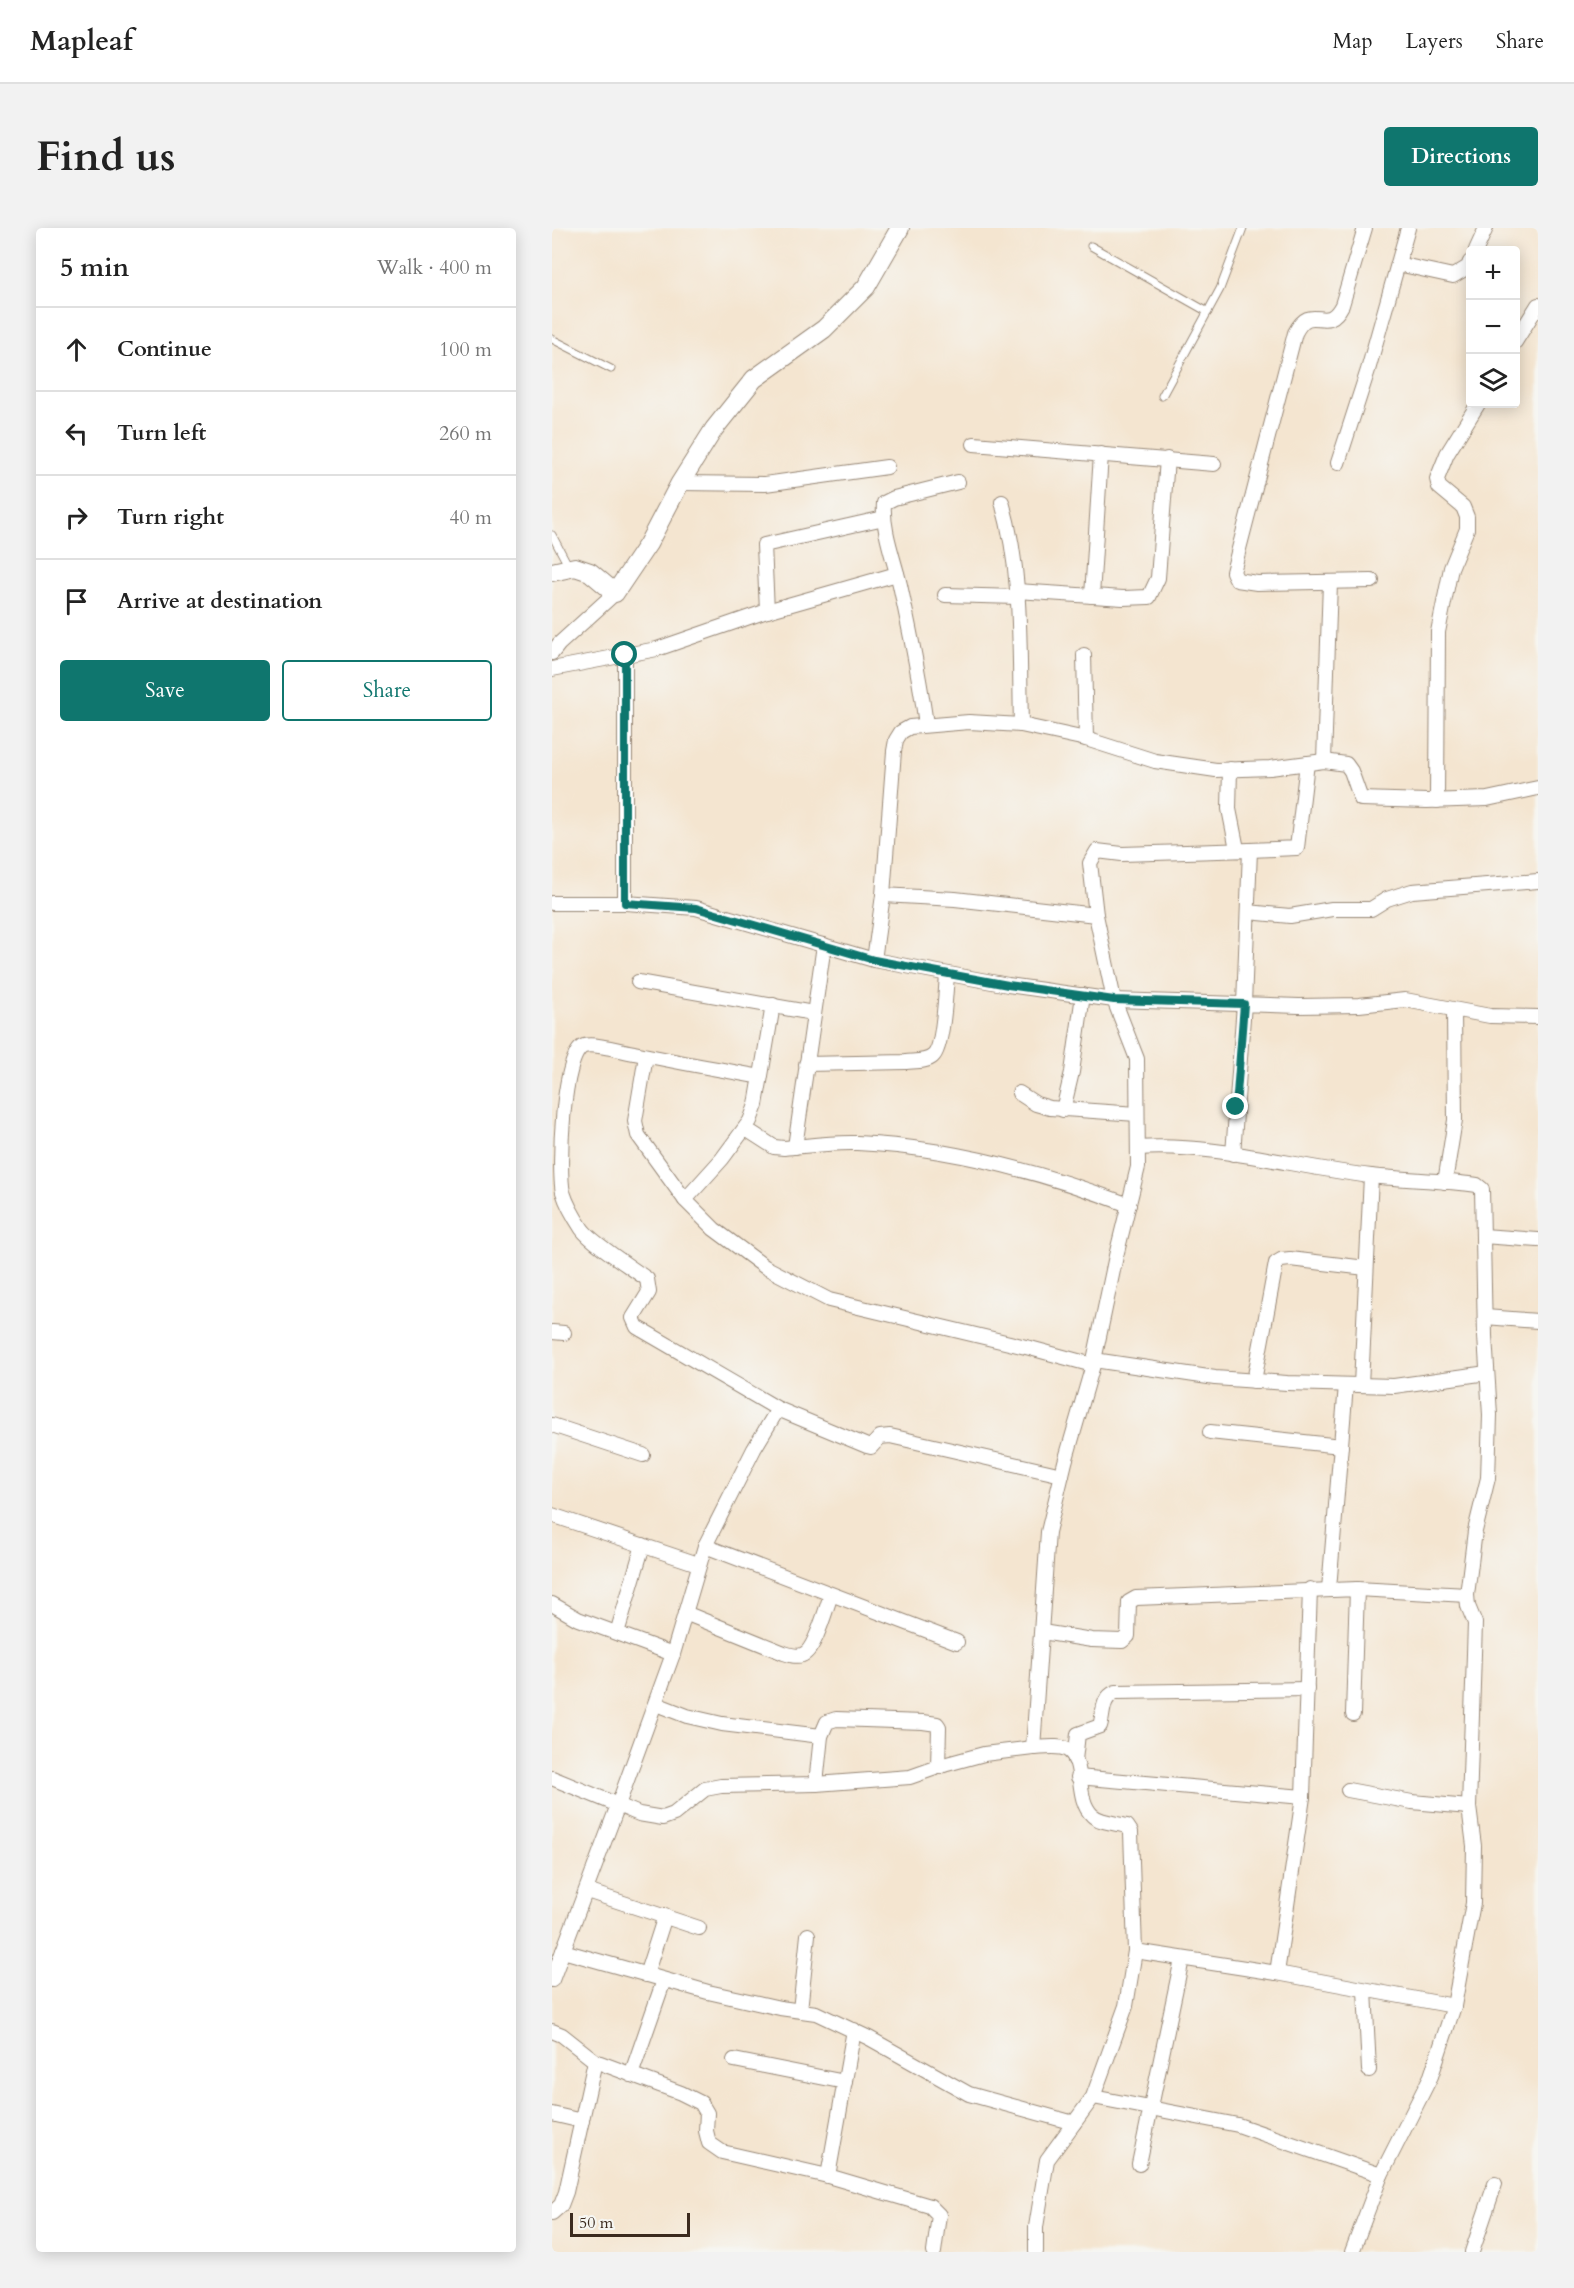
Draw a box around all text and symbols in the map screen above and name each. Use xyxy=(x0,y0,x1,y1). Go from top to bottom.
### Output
text: Mapleaf xyxy=(30,22,133,60)
text: Map xyxy=(1333,27,1373,56)
text: Layers xyxy=(1406,27,1463,56)
text: Share xyxy=(1496,27,1544,56)
button: Directions xyxy=(1384,127,1538,186)
text: Find us xyxy=(36,128,176,185)
map controls xyxy=(1466,246,1520,408)
button: + xyxy=(1466,246,1520,300)
text: 5 min xyxy=(60,250,129,285)
text: Walk · 400 m xyxy=(377,254,492,281)
button: − xyxy=(1466,300,1520,354)
icon: ahead xyxy=(60,333,93,366)
text: Continue xyxy=(117,334,212,364)
text: 100 m xyxy=(439,336,492,363)
button: layers xyxy=(1466,354,1520,408)
icon: left xyxy=(60,417,93,450)
text: Turn left xyxy=(117,418,206,448)
text: 260 m xyxy=(439,420,492,447)
icon: right xyxy=(60,501,93,534)
text: Turn right xyxy=(117,502,224,532)
text: 40 m xyxy=(449,504,492,531)
icon: arrive xyxy=(60,585,93,618)
text: Arrive at destination xyxy=(117,586,322,616)
route start xyxy=(611,641,637,667)
button: Save xyxy=(60,660,270,721)
button: Share xyxy=(282,660,492,721)
route end xyxy=(1222,1093,1248,1119)
scale bar xyxy=(570,2210,690,2238)
text: 50 m xyxy=(579,2212,613,2234)

